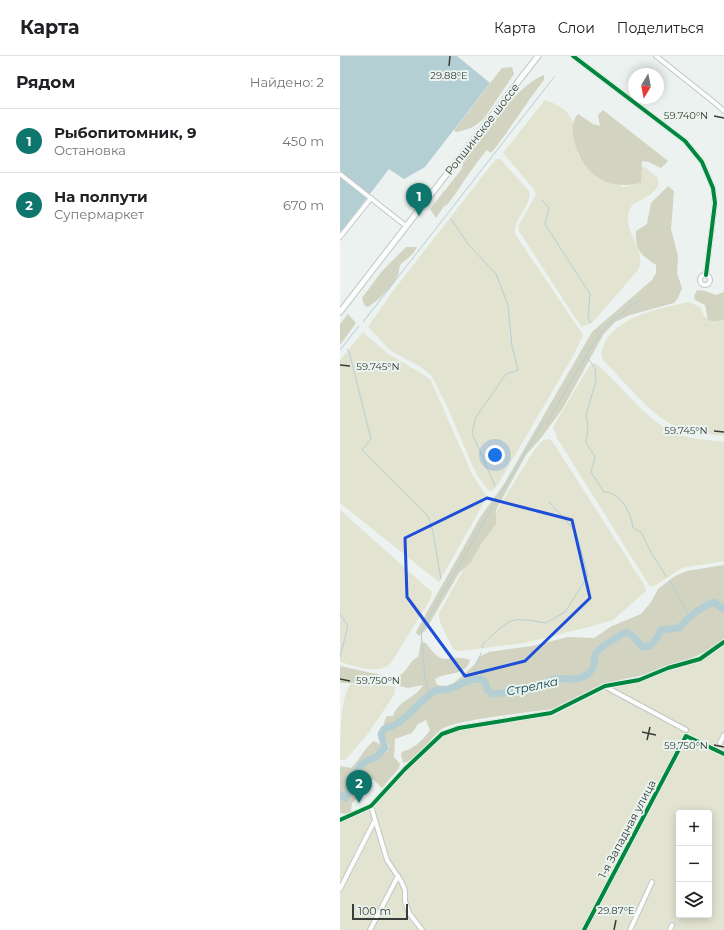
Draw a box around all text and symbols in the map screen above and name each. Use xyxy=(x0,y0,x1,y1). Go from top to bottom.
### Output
text: Карта xyxy=(20,16,80,39)
text: Карта xyxy=(494,19,536,37)
text: Слои xyxy=(558,19,595,37)
text: Поделиться xyxy=(617,19,704,37)
north arrow xyxy=(628,68,664,104)
text: 29.88°E xyxy=(430,69,468,82)
text: Рядом xyxy=(16,72,75,92)
text: Найдено: 2 xyxy=(250,74,324,90)
street label: Ропшинское шоссе xyxy=(442,80,522,178)
text: 59.740°N xyxy=(664,109,708,122)
text: Рыбопитомник, 9 xyxy=(54,123,197,142)
text: 1 xyxy=(26,133,32,149)
text: 450 m xyxy=(282,133,324,149)
text: Остановка xyxy=(54,142,126,158)
pin: 1 xyxy=(406,183,432,216)
text: На полпути xyxy=(54,187,148,206)
text: 2 xyxy=(25,197,33,213)
text: 670 m xyxy=(283,197,324,213)
text: Супермаркет xyxy=(54,206,144,222)
text: 59.745°N xyxy=(356,360,400,373)
text: 59.745°N xyxy=(664,424,708,437)
your location xyxy=(485,445,505,465)
water label: Стрелка xyxy=(505,673,559,699)
text: 59.750°N xyxy=(356,674,400,687)
text: 59.750°N xyxy=(664,739,708,752)
pin: 2 xyxy=(346,770,372,803)
street label: 1-я Западная улица xyxy=(595,777,659,881)
map controls xyxy=(676,810,712,918)
button: + xyxy=(676,810,712,846)
button: − xyxy=(676,846,712,882)
button: layers xyxy=(676,882,712,918)
scale bar xyxy=(352,902,408,921)
text: 100 m xyxy=(358,904,391,918)
text: 29.87°E xyxy=(597,904,635,917)

